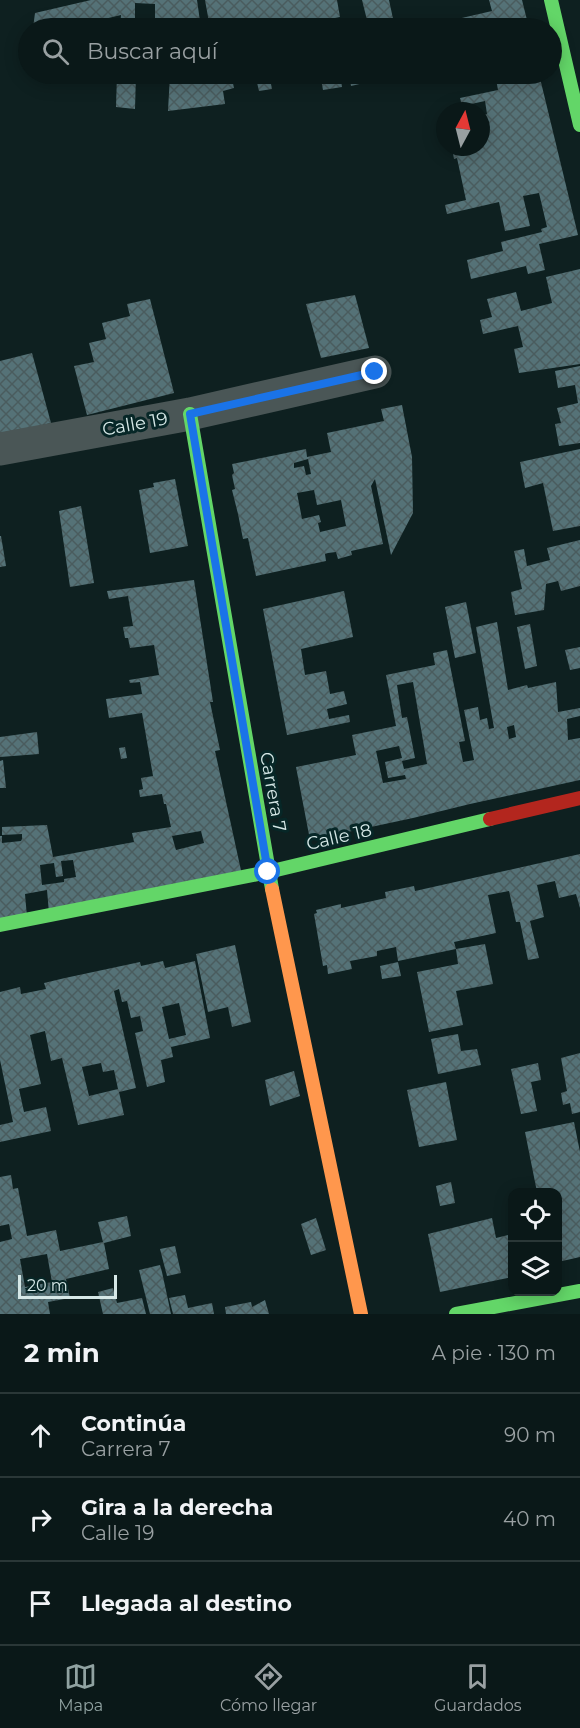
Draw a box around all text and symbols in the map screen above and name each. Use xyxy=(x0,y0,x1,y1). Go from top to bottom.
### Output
search box xyxy=(18,18,562,84)
icon: search xyxy=(39,35,72,68)
text: Buscar aquí xyxy=(87,38,218,65)
north arrow xyxy=(436,102,490,156)
route end xyxy=(361,358,387,384)
street label: Calle 19 xyxy=(101,407,169,441)
street label: Carrera 7 xyxy=(255,750,291,834)
street label: Calle 18 xyxy=(304,819,374,855)
route start xyxy=(254,858,280,884)
map controls xyxy=(508,1188,562,1296)
button: locate xyxy=(508,1188,562,1242)
button: layers xyxy=(508,1242,562,1296)
scale bar xyxy=(18,1272,117,1300)
text: 20 m xyxy=(27,1276,68,1295)
text: 2 min xyxy=(24,1337,100,1369)
text: A pie · 130 m xyxy=(432,1341,556,1365)
text: Continúa xyxy=(81,1410,186,1437)
icon: ahead xyxy=(24,1419,57,1452)
text: 90 m xyxy=(504,1423,556,1447)
text: Carrera 7 xyxy=(81,1437,171,1461)
text: Gira a la derecha xyxy=(81,1494,273,1521)
icon: right xyxy=(24,1503,57,1536)
text: 40 m xyxy=(503,1507,556,1531)
text: Calle 19 xyxy=(81,1521,154,1545)
icon: arrive xyxy=(24,1587,57,1620)
text: Llegada al destino xyxy=(81,1590,292,1617)
tab: Mapa xyxy=(58,1660,103,1715)
tab: Cómo llegar xyxy=(220,1660,317,1715)
tab: Guardados xyxy=(434,1660,522,1715)

